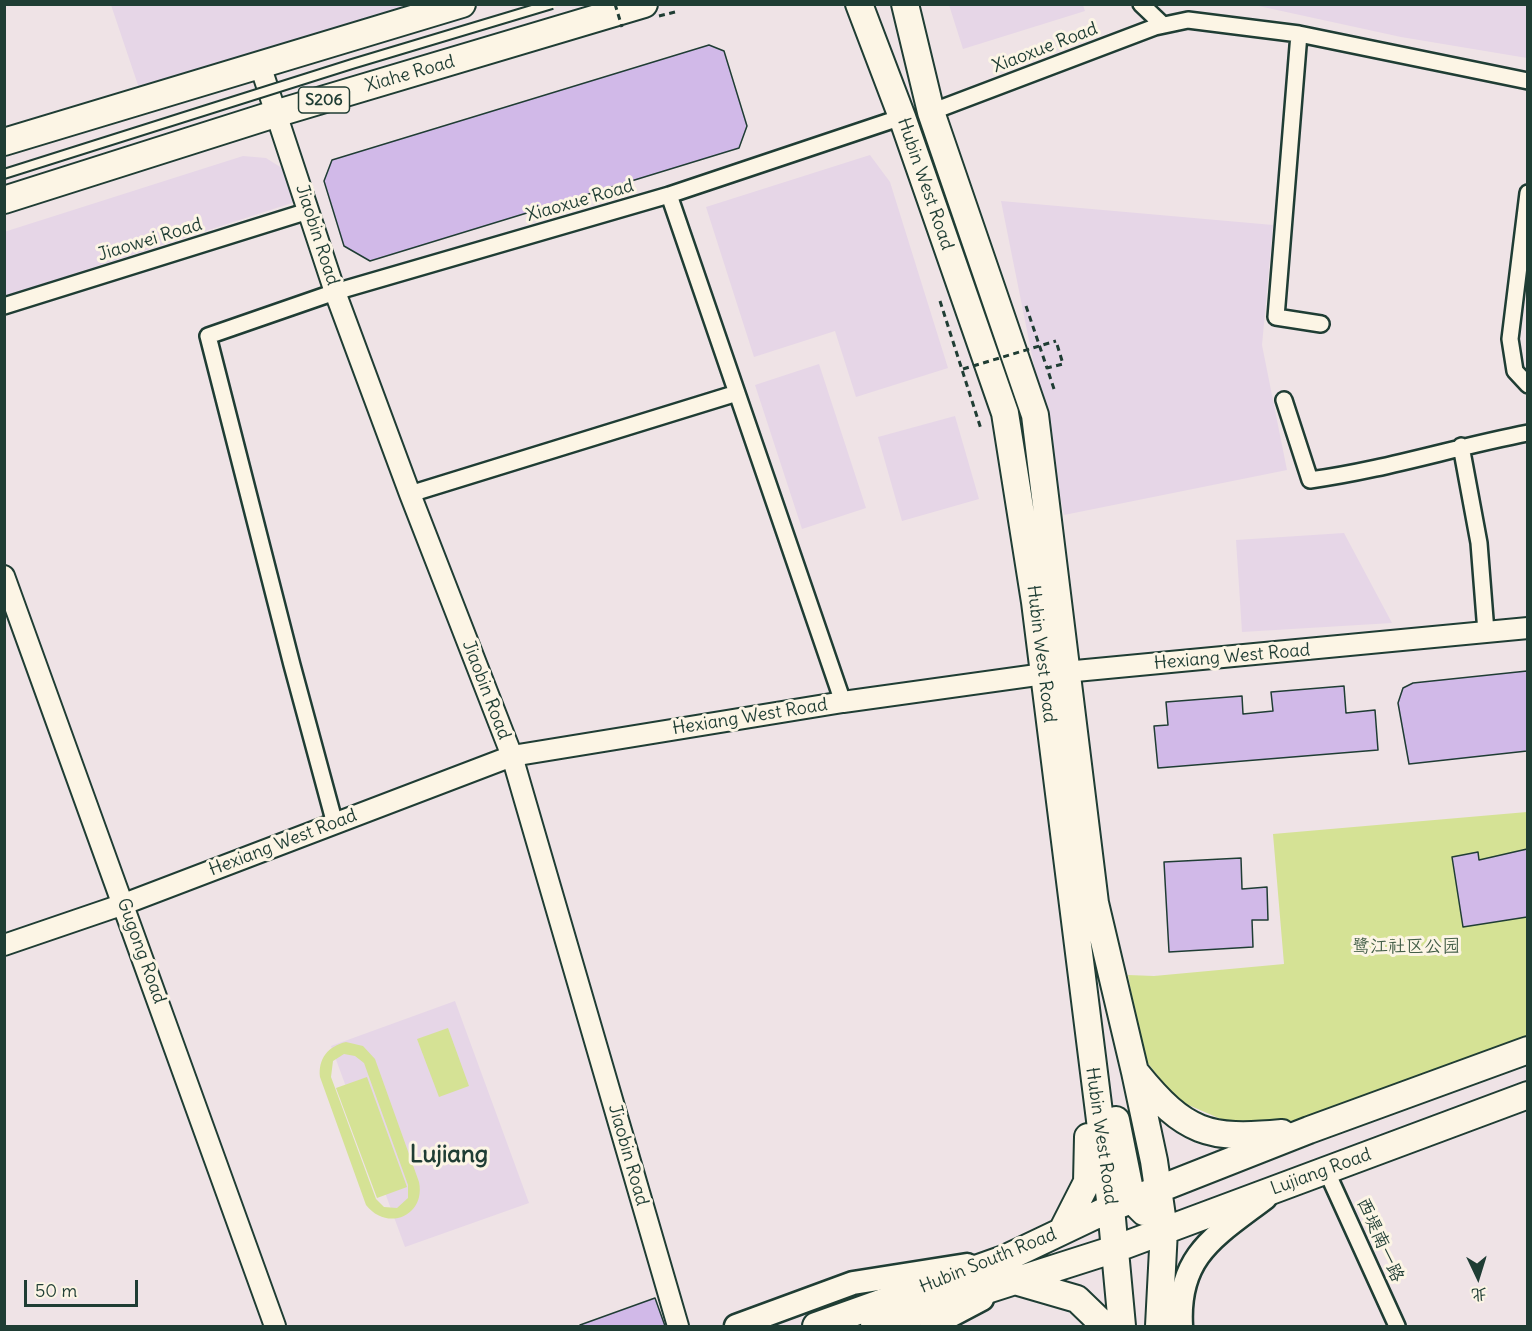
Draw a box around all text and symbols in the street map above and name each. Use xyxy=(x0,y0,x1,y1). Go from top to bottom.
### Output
street label: Xiaoxue Road xyxy=(989,18,1101,78)
street label: Xiahe Road xyxy=(363,51,457,97)
road number: S206 xyxy=(298,87,350,113)
street label: Hubin West Road xyxy=(892,115,958,253)
street label: Xiaoxue Road xyxy=(524,175,636,227)
street label: Jiaobin Road xyxy=(291,182,343,288)
street label: Jiaowei Road xyxy=(95,214,205,266)
street label: Hubin West Road xyxy=(1022,584,1060,724)
street label: Jiaobin Road xyxy=(457,637,515,743)
street label: Hexiang West Road xyxy=(1153,639,1311,675)
street label: Hexiang West Road xyxy=(671,694,829,740)
street label: Hexiang West Road xyxy=(206,805,360,881)
street label: Gugong Road xyxy=(112,895,170,1007)
park label: 鹭江社区公园 xyxy=(1352,936,1460,958)
street label: Hubin West Road xyxy=(1081,1066,1121,1206)
street label: Jiaobin Road xyxy=(603,1102,653,1208)
district label: Lujiang xyxy=(410,1141,488,1169)
street label: Lujiang Road xyxy=(1268,1144,1374,1200)
street label: 西堤南一路 xyxy=(1352,1194,1408,1286)
street label: Hubin South Road xyxy=(916,1224,1060,1298)
north arrow xyxy=(1448,1247,1508,1307)
scale bar xyxy=(27,1268,141,1306)
text: 50 m xyxy=(35,1279,77,1302)
text: 北 xyxy=(1471,1284,1488,1305)

